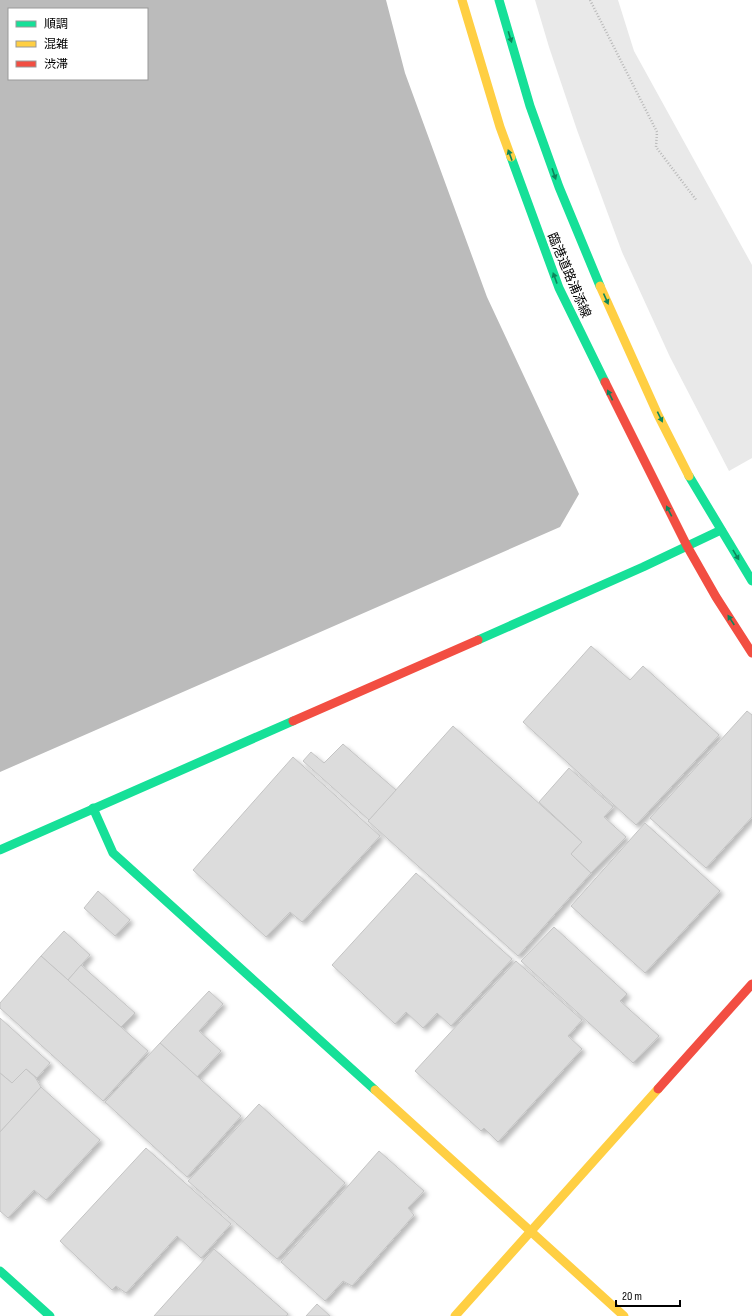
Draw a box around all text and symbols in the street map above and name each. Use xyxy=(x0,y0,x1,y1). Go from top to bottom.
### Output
legend xyxy=(8,8,148,80)
text: 順調 xyxy=(44,17,68,32)
one-way arrow xyxy=(507,32,513,44)
text: 混雑 xyxy=(44,37,68,52)
text: 渋滞 xyxy=(44,57,68,72)
one-way arrow xyxy=(507,149,513,161)
one-way arrow xyxy=(551,169,557,181)
street label: 臨港道路浦添線 xyxy=(544,230,594,320)
one-way arrow xyxy=(551,271,557,283)
one-way arrow xyxy=(603,293,609,304)
one-way arrow xyxy=(607,389,613,401)
one-way arrow xyxy=(657,412,663,423)
one-way arrow xyxy=(666,505,672,517)
one-way arrow xyxy=(733,549,740,561)
one-way arrow xyxy=(727,615,735,625)
scale bar xyxy=(616,1282,680,1308)
text: 20 m xyxy=(622,1289,642,1304)

